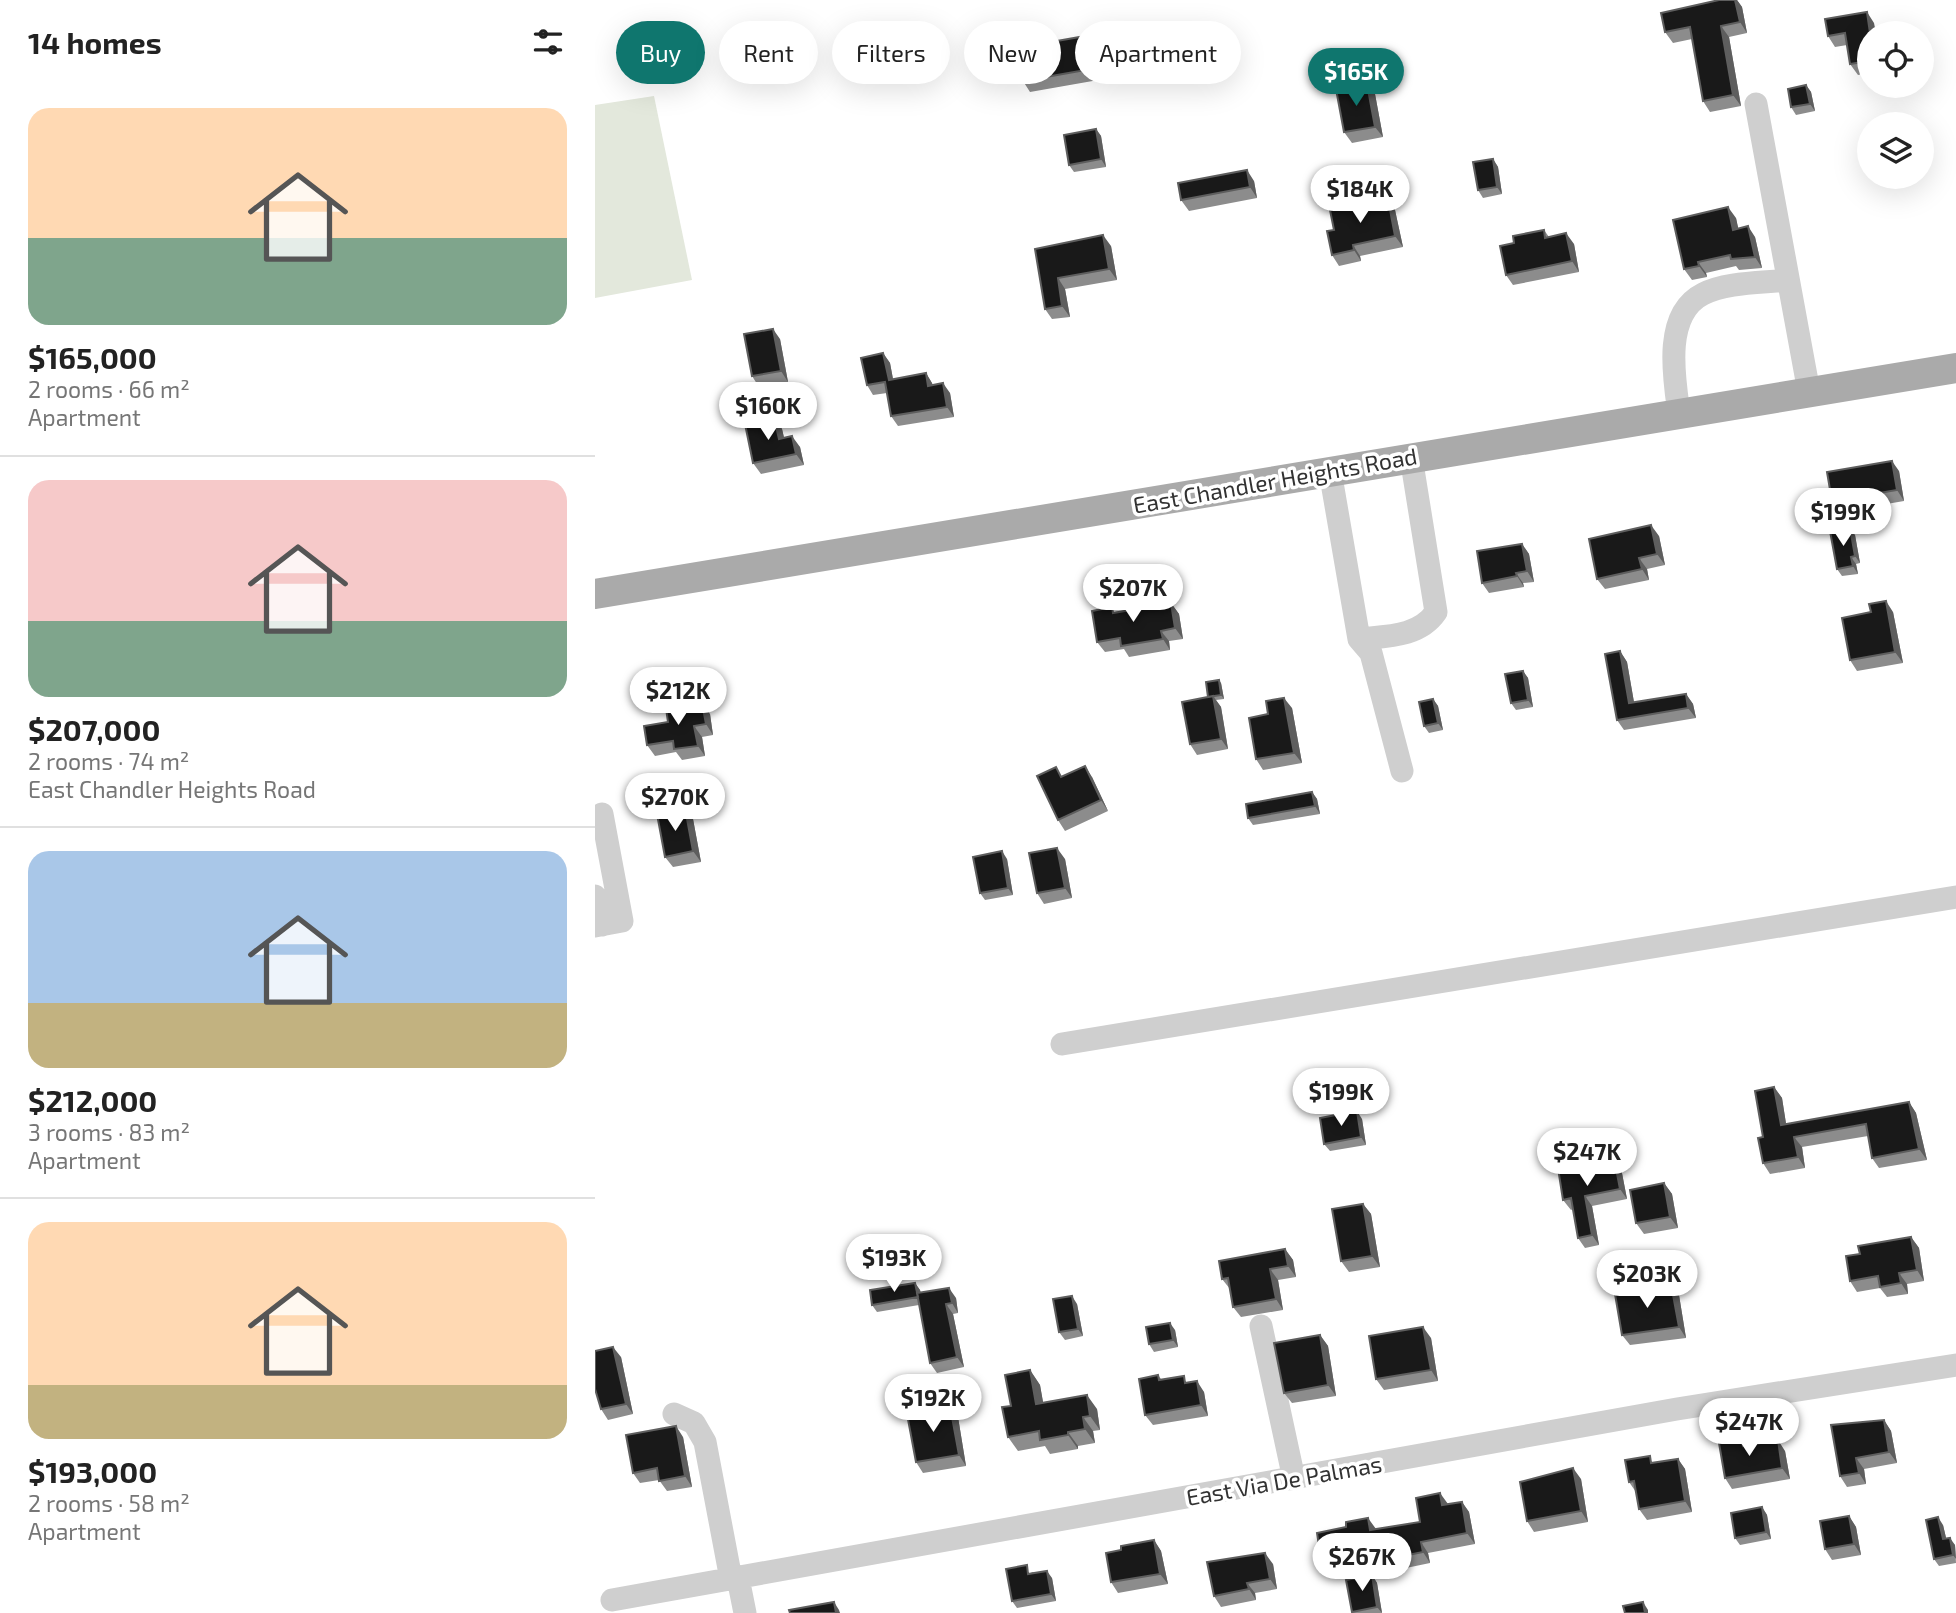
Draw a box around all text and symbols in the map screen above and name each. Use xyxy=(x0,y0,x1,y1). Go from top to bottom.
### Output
chip: Buy xyxy=(616,21,705,84)
chip: Rent xyxy=(719,21,818,84)
chip: Filters xyxy=(832,21,950,84)
chip: New xyxy=(964,21,1061,84)
chip: Apartment xyxy=(1075,21,1241,84)
map controls xyxy=(1857,21,1934,189)
button: locate xyxy=(1857,21,1934,98)
icon: filters xyxy=(529,23,567,61)
text: 14 homes xyxy=(28,24,162,60)
pin: $165K xyxy=(1307,48,1405,108)
text: $165K xyxy=(1324,57,1388,85)
button: layers xyxy=(1857,112,1934,189)
icon: home xyxy=(235,154,361,280)
pin: $184K xyxy=(1311,166,1409,225)
text: $184K xyxy=(1327,174,1393,202)
text: $165,000 xyxy=(28,339,157,375)
text: 2 rooms · 66 m² xyxy=(28,375,190,403)
pin: $160K xyxy=(719,382,817,442)
text: $160K xyxy=(735,391,801,419)
text: Apartment xyxy=(28,403,141,431)
street label: East Chandler Heights Road xyxy=(1131,441,1419,519)
pin: $199K xyxy=(1794,489,1892,548)
text: $199K xyxy=(1811,497,1876,525)
icon: home xyxy=(235,526,361,652)
pin: $207K xyxy=(1084,564,1182,624)
text: $207K xyxy=(1099,573,1167,601)
pin: $212K xyxy=(629,668,727,727)
text: $212K xyxy=(646,676,710,704)
text: $207,000 xyxy=(28,711,160,747)
text: 2 rooms · 74 m² xyxy=(28,747,189,775)
pin: $270K xyxy=(626,774,724,833)
text: East Chandler Heights Road xyxy=(28,775,316,803)
text: $270K xyxy=(641,782,709,810)
icon: home xyxy=(235,897,361,1023)
pin: $199K xyxy=(1292,1068,1390,1128)
text: $199K xyxy=(1309,1077,1374,1105)
text: $212,000 xyxy=(28,1082,157,1118)
text: 3 rooms · 83 m² xyxy=(28,1118,190,1146)
pin: $247K xyxy=(1538,1128,1636,1188)
text: $247K xyxy=(1553,1137,1621,1165)
text: Apartment xyxy=(28,1146,141,1174)
pin: $193K xyxy=(845,1234,943,1294)
text: $193K xyxy=(862,1243,926,1271)
pin: $203K xyxy=(1598,1250,1696,1310)
text: $203K xyxy=(1613,1259,1681,1287)
icon: home xyxy=(235,1268,361,1394)
pin: $192K xyxy=(884,1374,982,1434)
text: $192K xyxy=(901,1383,965,1411)
pin: $247K xyxy=(1700,1398,1798,1458)
text: $247K xyxy=(1715,1407,1783,1435)
street label: East Via De Palmas xyxy=(1184,1449,1384,1511)
text: $193,000 xyxy=(28,1453,157,1489)
text: 2 rooms · 58 m² xyxy=(28,1489,190,1517)
text: Apartment xyxy=(28,1517,141,1545)
pin: $267K xyxy=(1313,1534,1411,1593)
text: $267K xyxy=(1329,1542,1396,1570)

